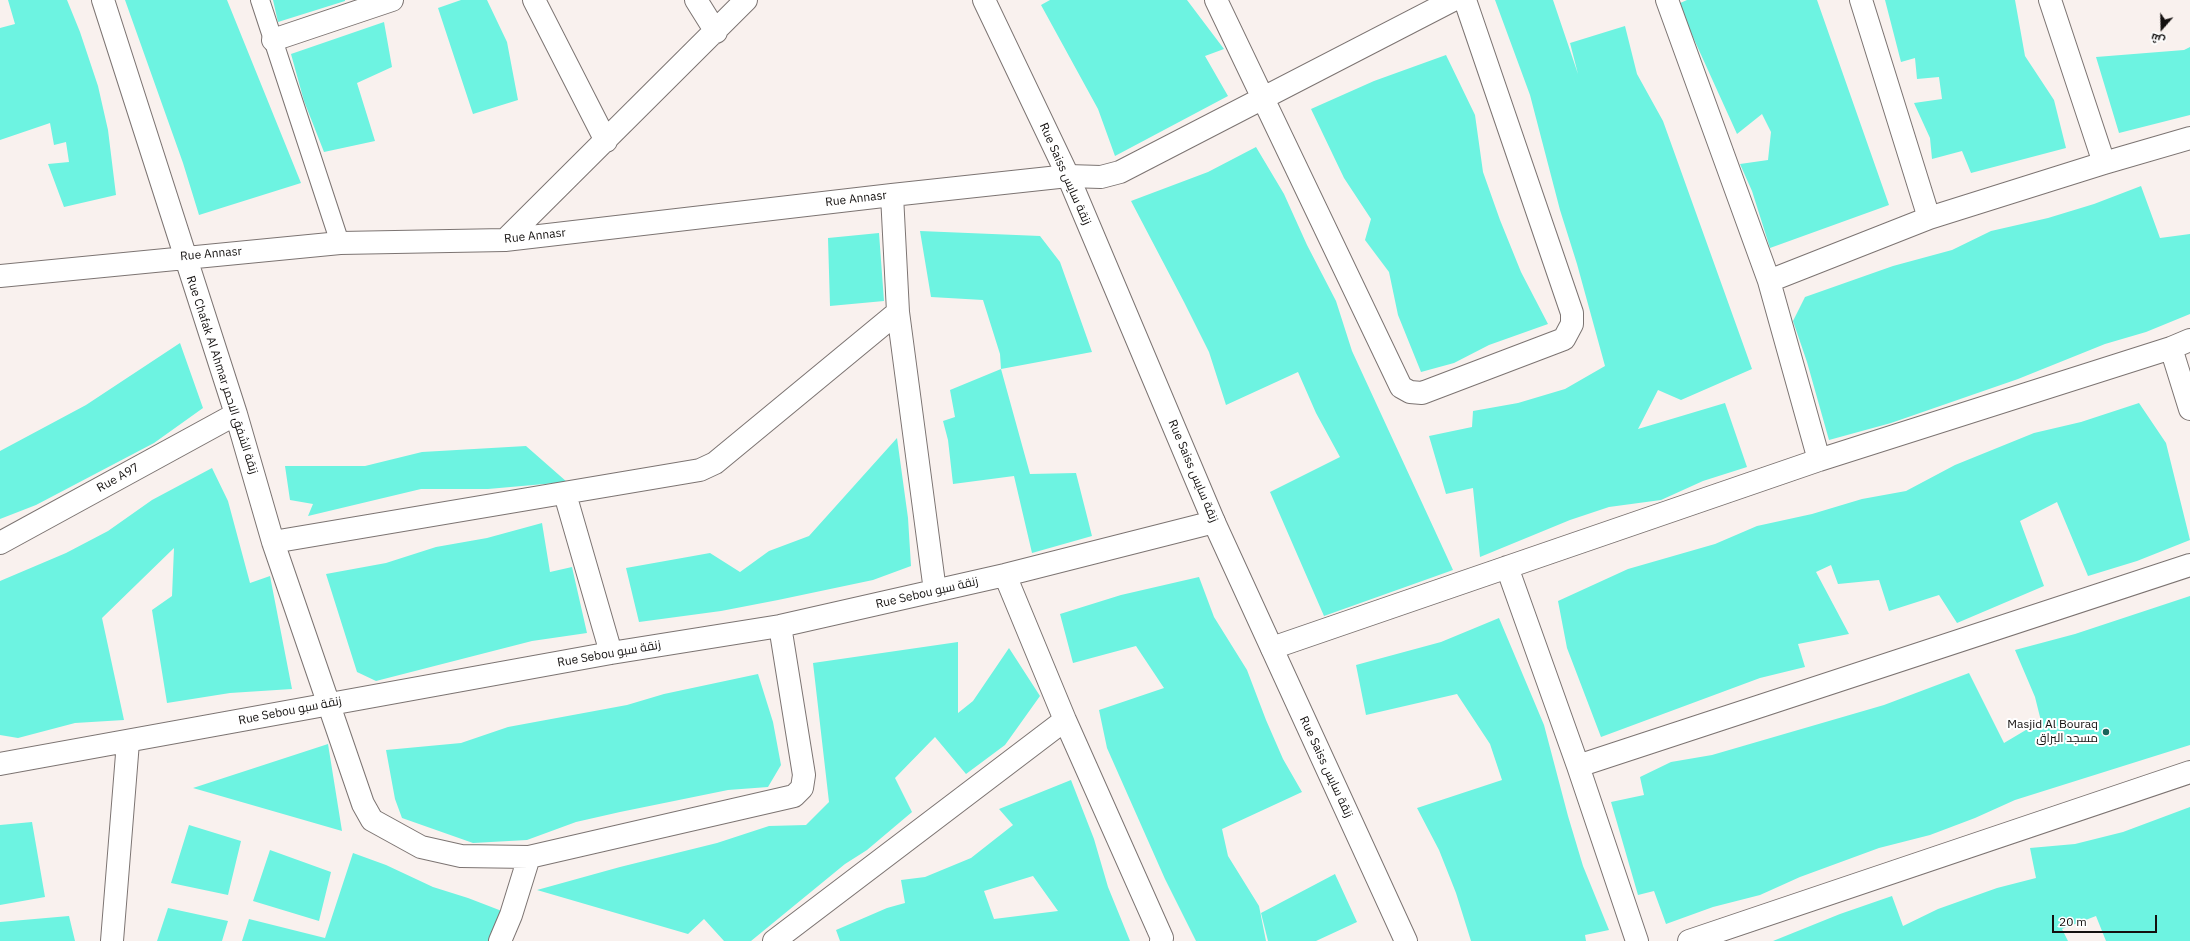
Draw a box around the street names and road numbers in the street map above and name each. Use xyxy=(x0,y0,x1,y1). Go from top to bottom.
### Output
street label: Rue Saiss زنقة سايس xyxy=(1036,121,1094,227)
street label: Rue Annasr xyxy=(824,188,888,210)
street label: Rue Annasr xyxy=(503,226,567,246)
street label: Rue Annasr xyxy=(180,244,242,264)
street label: Rue Chafak Al Ahmar زنقة الشفق الاحمر xyxy=(183,274,261,476)
street label: Rue Saiss زنقة سايس xyxy=(1165,417,1221,525)
street label: Rue A97 xyxy=(94,461,142,495)
street label: Rue Sebou زنقة سبو xyxy=(874,574,980,612)
street label: Rue Sebou زنقة سبو xyxy=(556,638,662,670)
street label: Rue Sebou زنقة سبو xyxy=(237,694,343,728)
street label: Rue Saiss زنقة سايس xyxy=(1296,714,1356,820)

